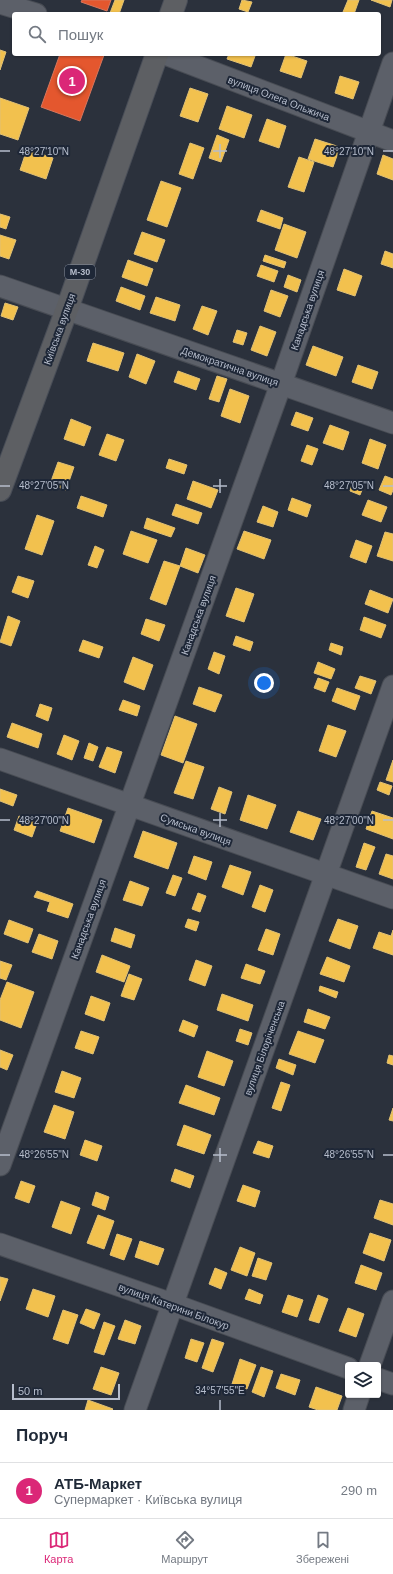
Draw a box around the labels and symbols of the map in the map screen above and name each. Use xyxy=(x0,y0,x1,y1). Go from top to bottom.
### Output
pin: 1 xyxy=(59,66,85,96)
street label: вулиця Олега Ольжича xyxy=(227,74,332,123)
text: 48°27'10"N xyxy=(19,146,69,157)
text: 48°27'10"N xyxy=(324,146,374,157)
road number: М-30 xyxy=(65,265,95,279)
street label: Канадська вулиця xyxy=(289,269,326,352)
street label: Київська вулиця xyxy=(41,292,77,366)
street label: Демократична вулиця xyxy=(180,345,280,388)
text: 48°27'05"N xyxy=(19,480,69,491)
text: 48°27'05"N xyxy=(324,480,374,491)
street label: Канадська вулиця xyxy=(179,574,218,656)
your location xyxy=(254,673,274,693)
street label: Сумська вулиця xyxy=(159,812,233,847)
text: 48°27'00"N xyxy=(19,815,69,826)
text: 48°27'00"N xyxy=(324,815,374,826)
street label: Канадська вулиця xyxy=(69,878,108,960)
street label: вулиця Білоріченська xyxy=(242,999,287,1097)
text: 48°26'55"N xyxy=(19,1149,69,1160)
text: 48°26'55"N xyxy=(324,1149,374,1160)
street label: вулиця Катерини Білокур xyxy=(117,1281,231,1332)
scale bar xyxy=(12,1382,120,1401)
text: 34°57'55"E xyxy=(195,1385,245,1396)

